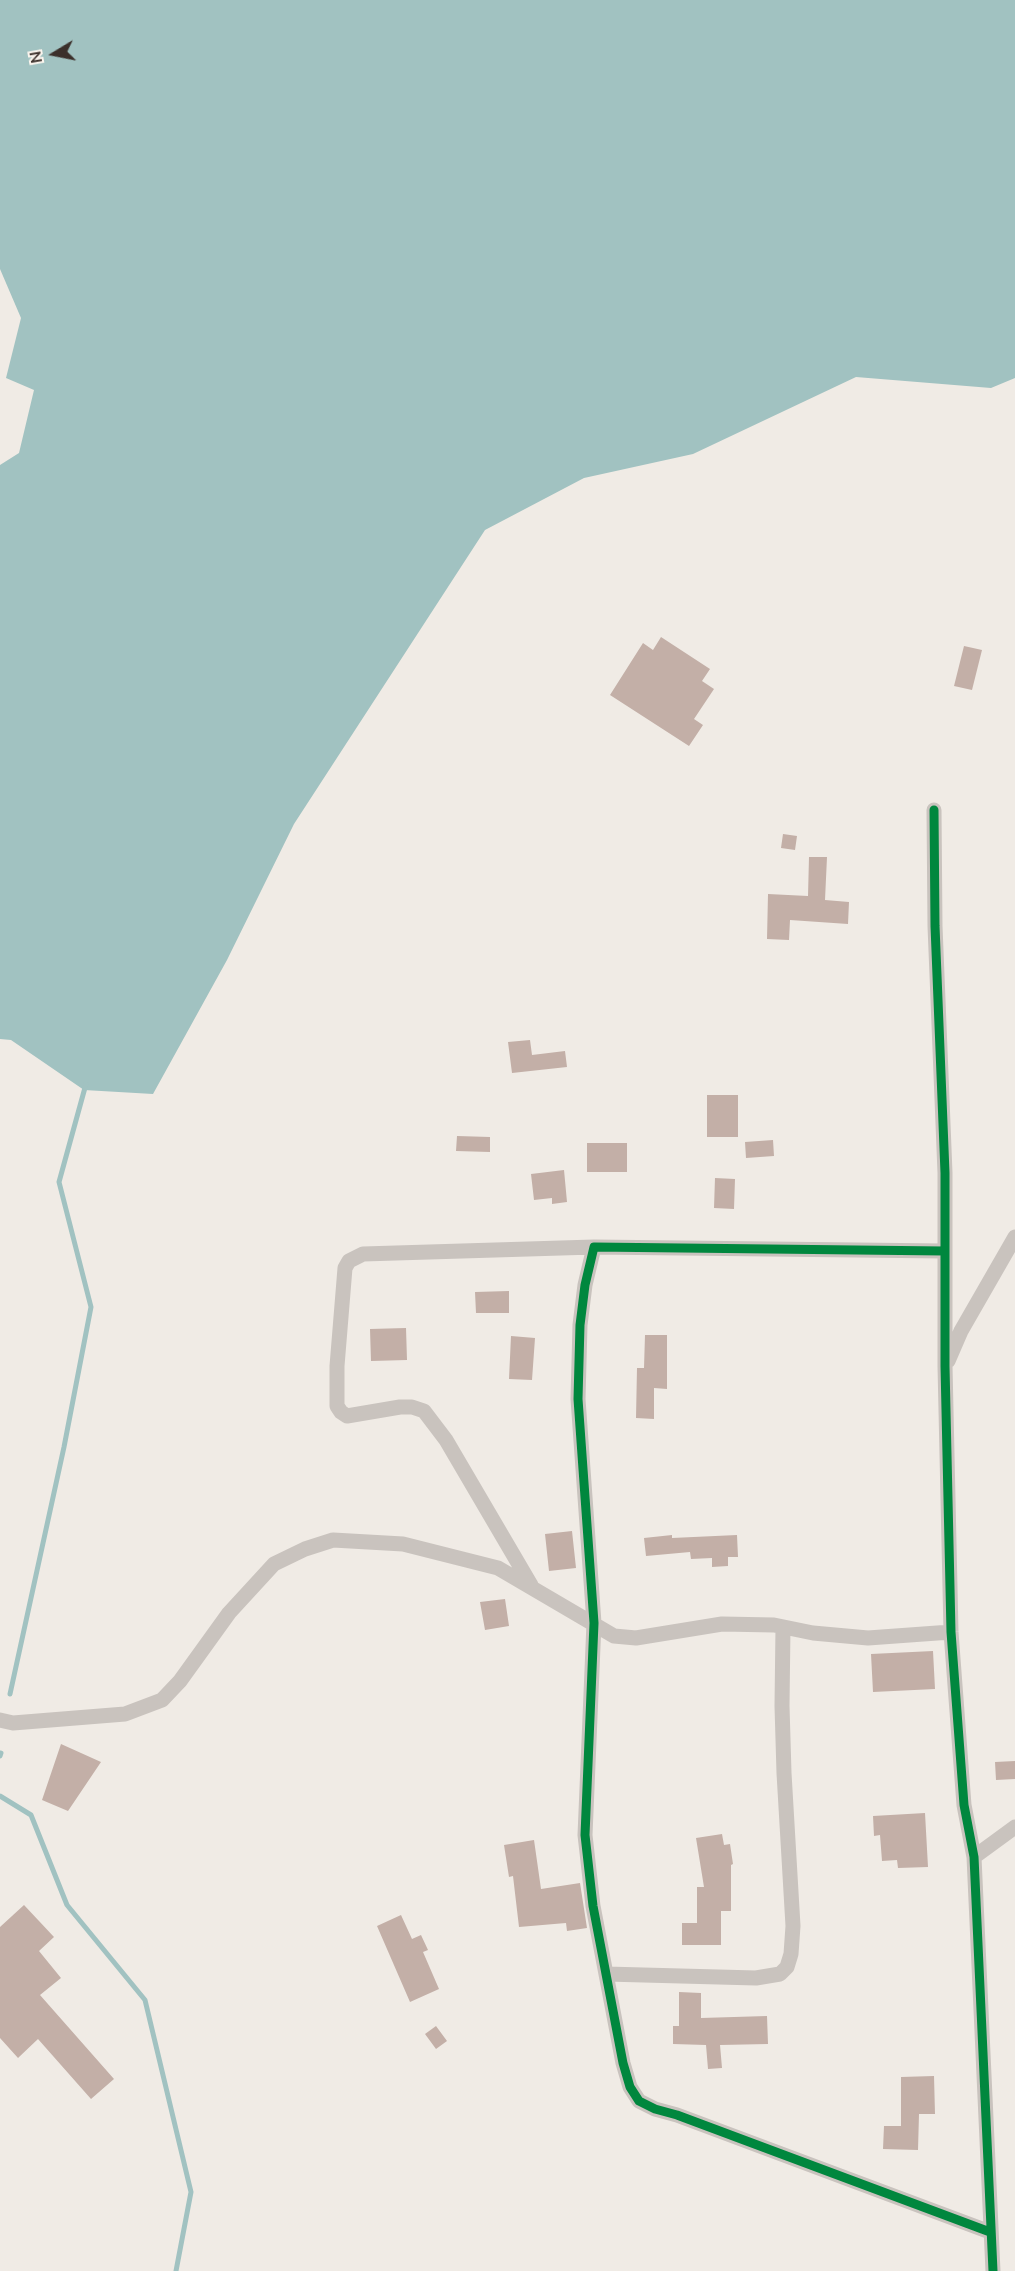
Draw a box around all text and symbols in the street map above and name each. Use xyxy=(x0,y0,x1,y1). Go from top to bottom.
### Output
north arrow xyxy=(24,24,84,84)
text: N xyxy=(24,49,48,65)

